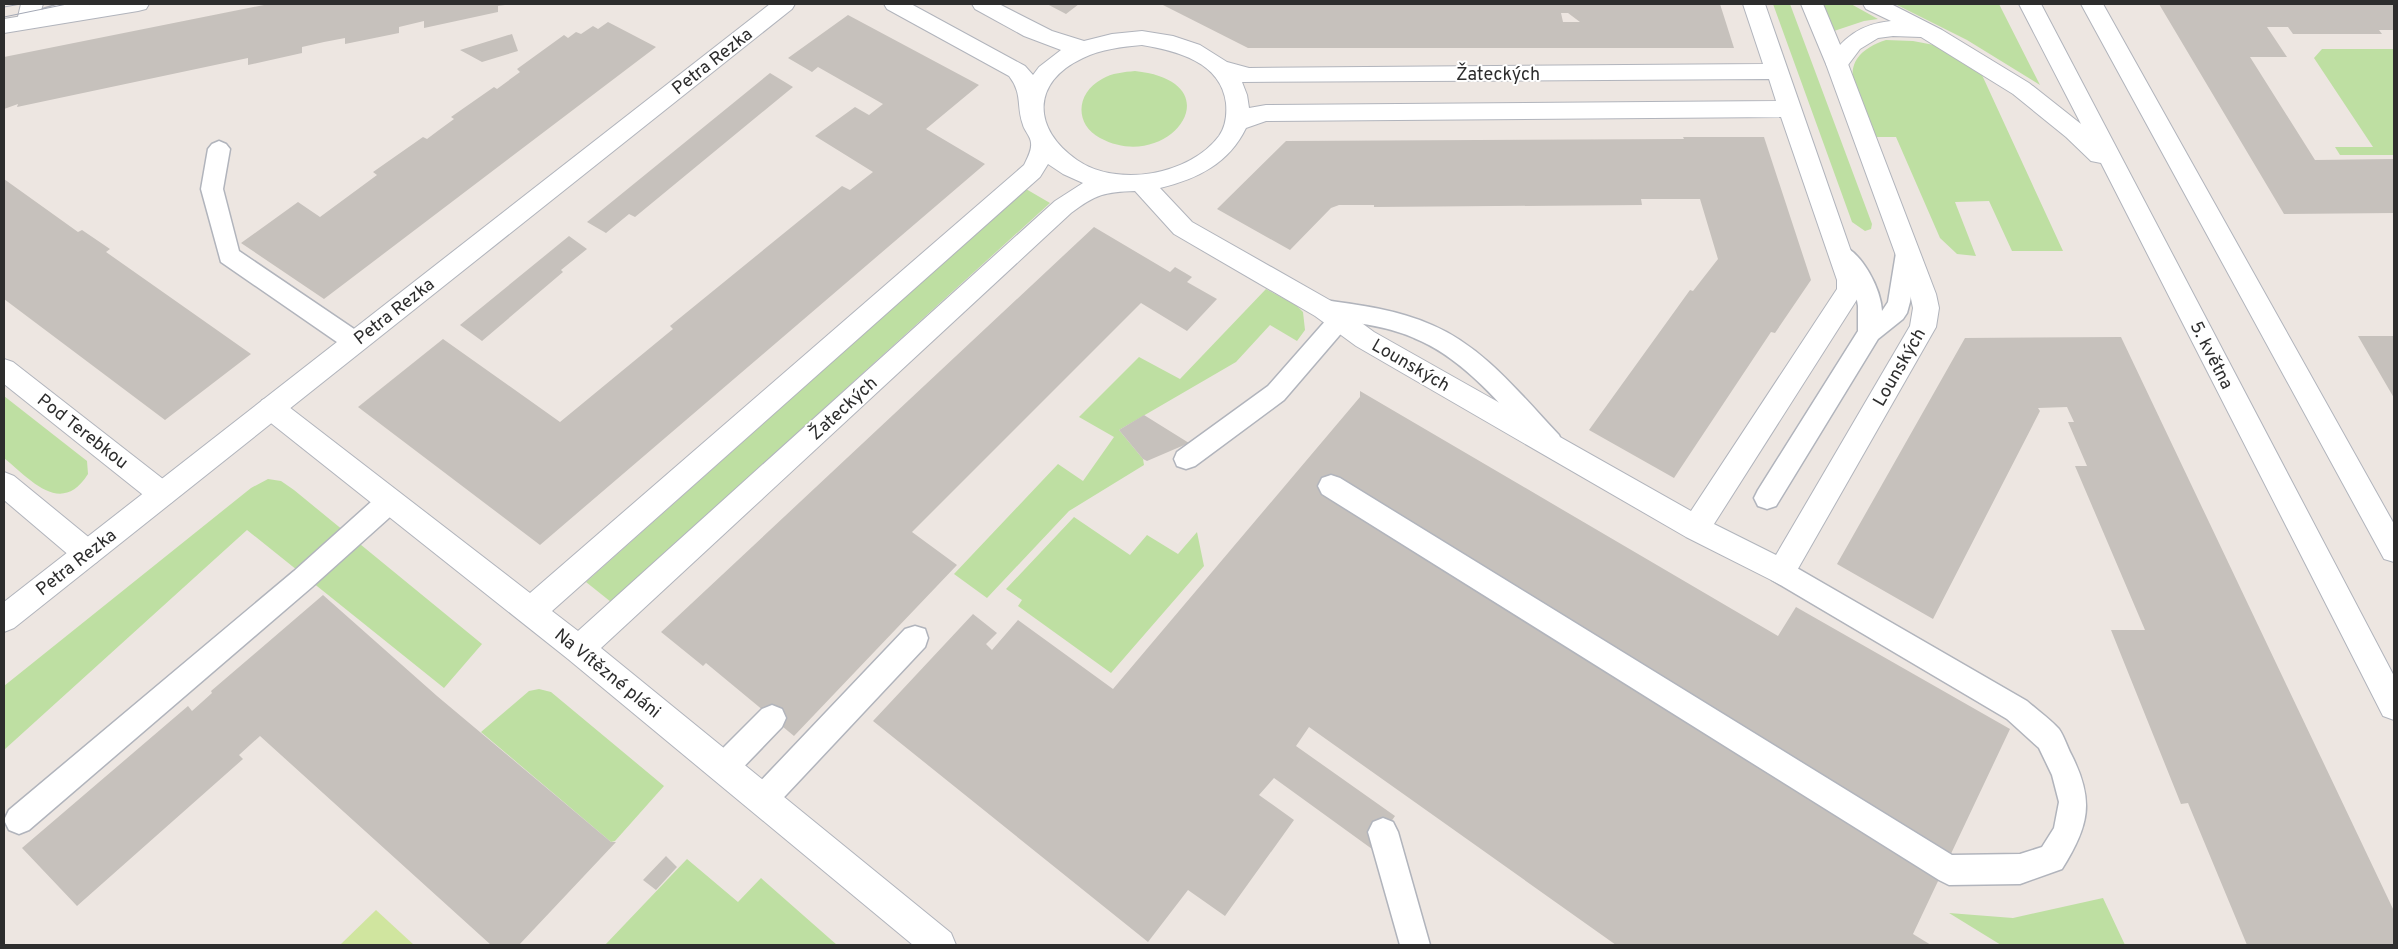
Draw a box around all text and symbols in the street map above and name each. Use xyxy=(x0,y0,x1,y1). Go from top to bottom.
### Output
street label: Petra Rezka xyxy=(668,24,758,101)
street label: Žateckých xyxy=(1456,62,1540,87)
street label: Petra Rezka xyxy=(350,274,440,351)
street label: 5. května xyxy=(2184,318,2238,394)
street label: Lounských xyxy=(1869,324,1932,411)
street label: Lounských xyxy=(1367,335,1454,398)
street label: Žateckých xyxy=(804,371,883,446)
street label: Pod Terebkou xyxy=(32,389,132,475)
street label: Petra Rezka xyxy=(32,525,122,602)
street label: Na Vítězné pláni xyxy=(549,624,665,724)

